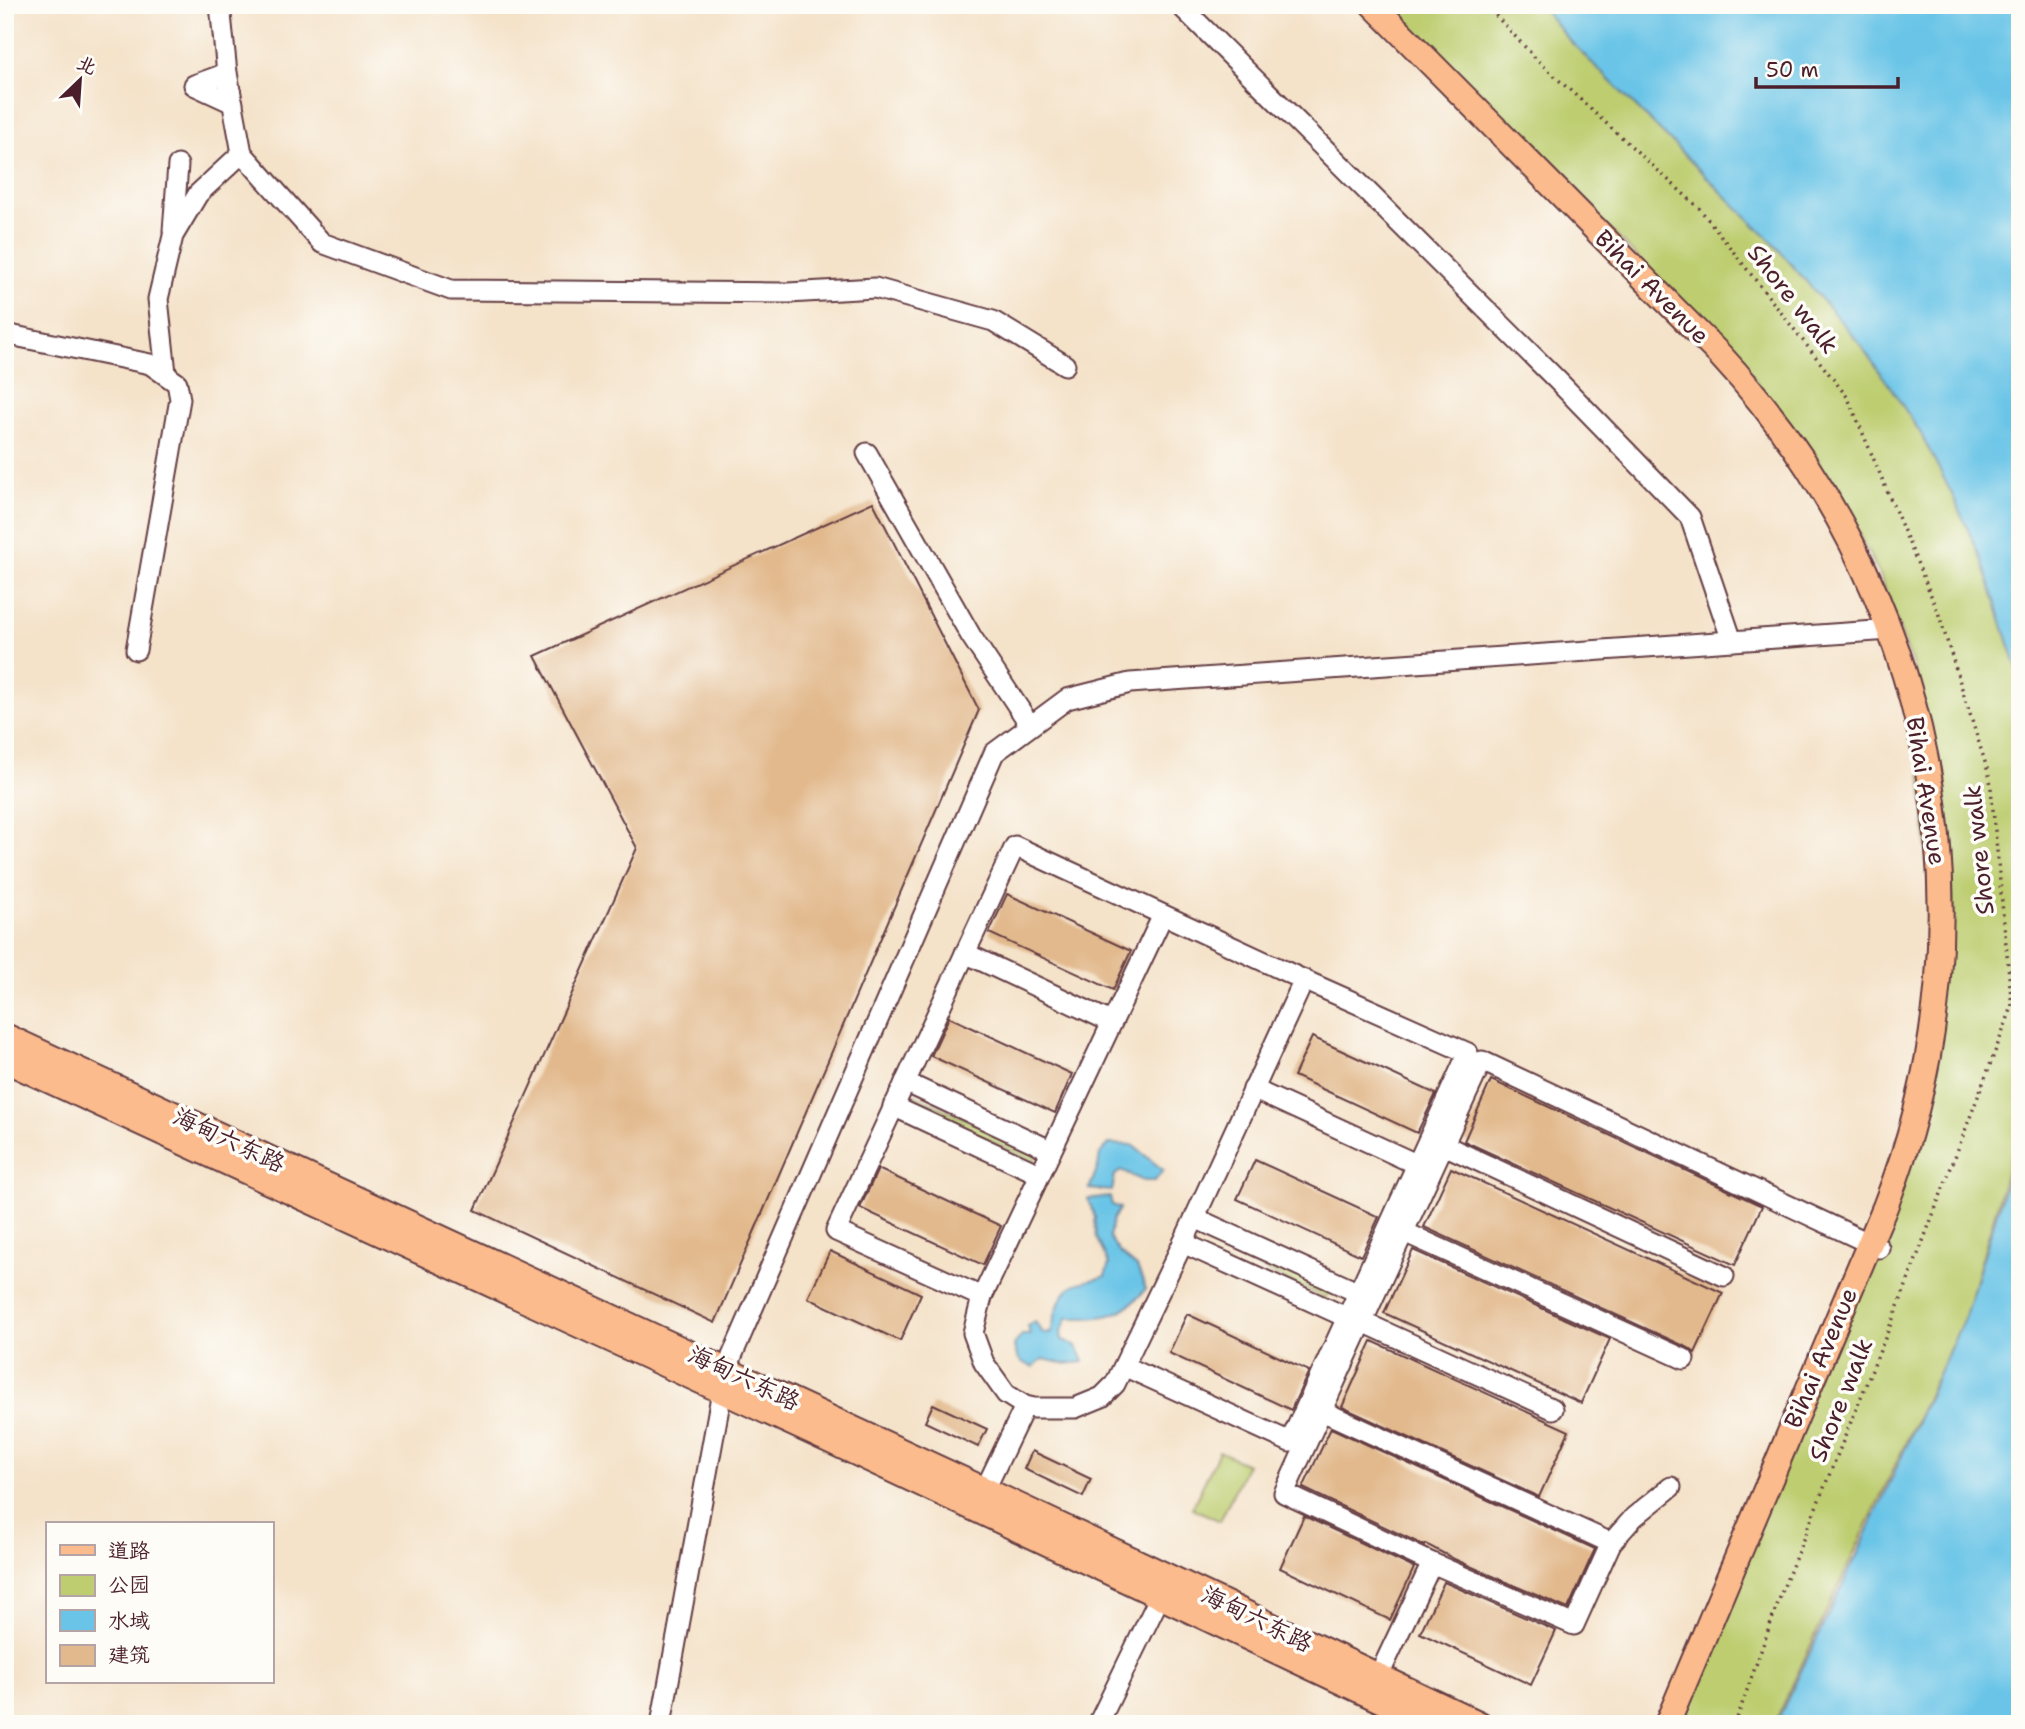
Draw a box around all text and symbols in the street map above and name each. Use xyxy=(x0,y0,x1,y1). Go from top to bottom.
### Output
north arrow xyxy=(46,46,116,116)
scale bar xyxy=(1756,46,1897,90)
text: 北 xyxy=(73,50,101,80)
text: 50 m xyxy=(1766,56,1819,84)
street label: Bihai Avenue xyxy=(1588,223,1716,351)
street label: Shore walk xyxy=(1740,238,1846,360)
street label: Bihai Avenue xyxy=(1898,714,1954,868)
street label: Shore walk xyxy=(1956,784,2002,916)
street label: 海甸六东路 xyxy=(168,1100,290,1180)
street label: Bihai Avenue xyxy=(1777,1283,1865,1433)
street label: Shore walk xyxy=(1802,1334,1880,1466)
street label: 海甸六东路 xyxy=(683,1338,805,1418)
legend xyxy=(46,1522,273,1684)
text: 道路 xyxy=(108,1537,150,1565)
text: 公园 xyxy=(108,1571,150,1599)
street label: 海甸六东路 xyxy=(1196,1578,1318,1660)
text: 水域 xyxy=(108,1607,150,1635)
text: 建筑 xyxy=(108,1641,150,1669)

